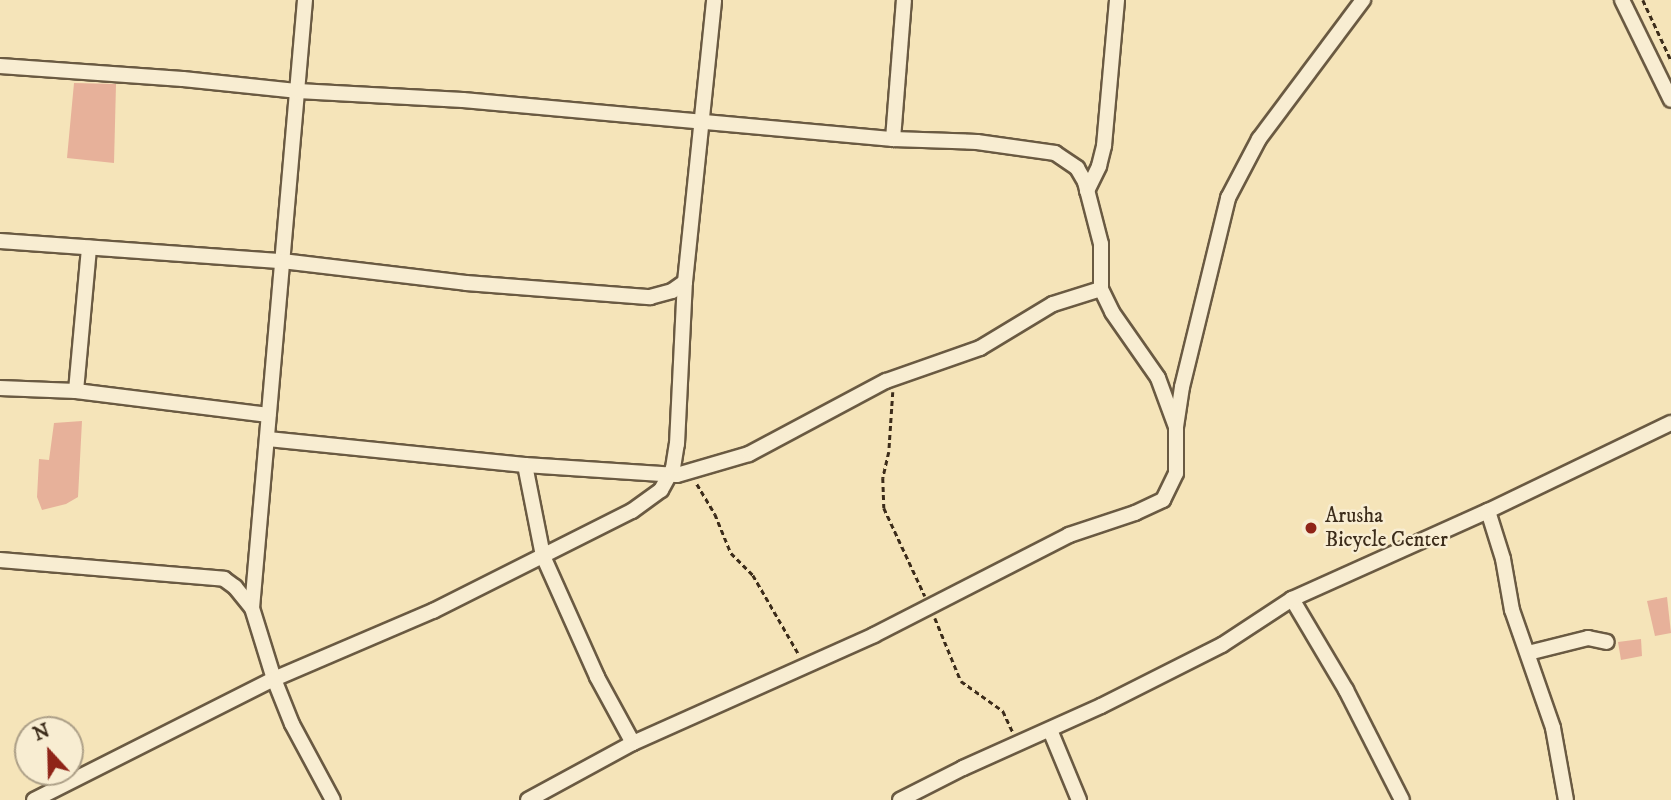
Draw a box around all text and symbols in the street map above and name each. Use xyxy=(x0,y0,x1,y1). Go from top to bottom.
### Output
place label: Arusha Bicycle Center xyxy=(1325,503,1448,553)
marker: Arusha Bicycle Center xyxy=(1303,520,1319,536)
north arrow xyxy=(14,716,84,786)
text: N xyxy=(30,719,53,747)

